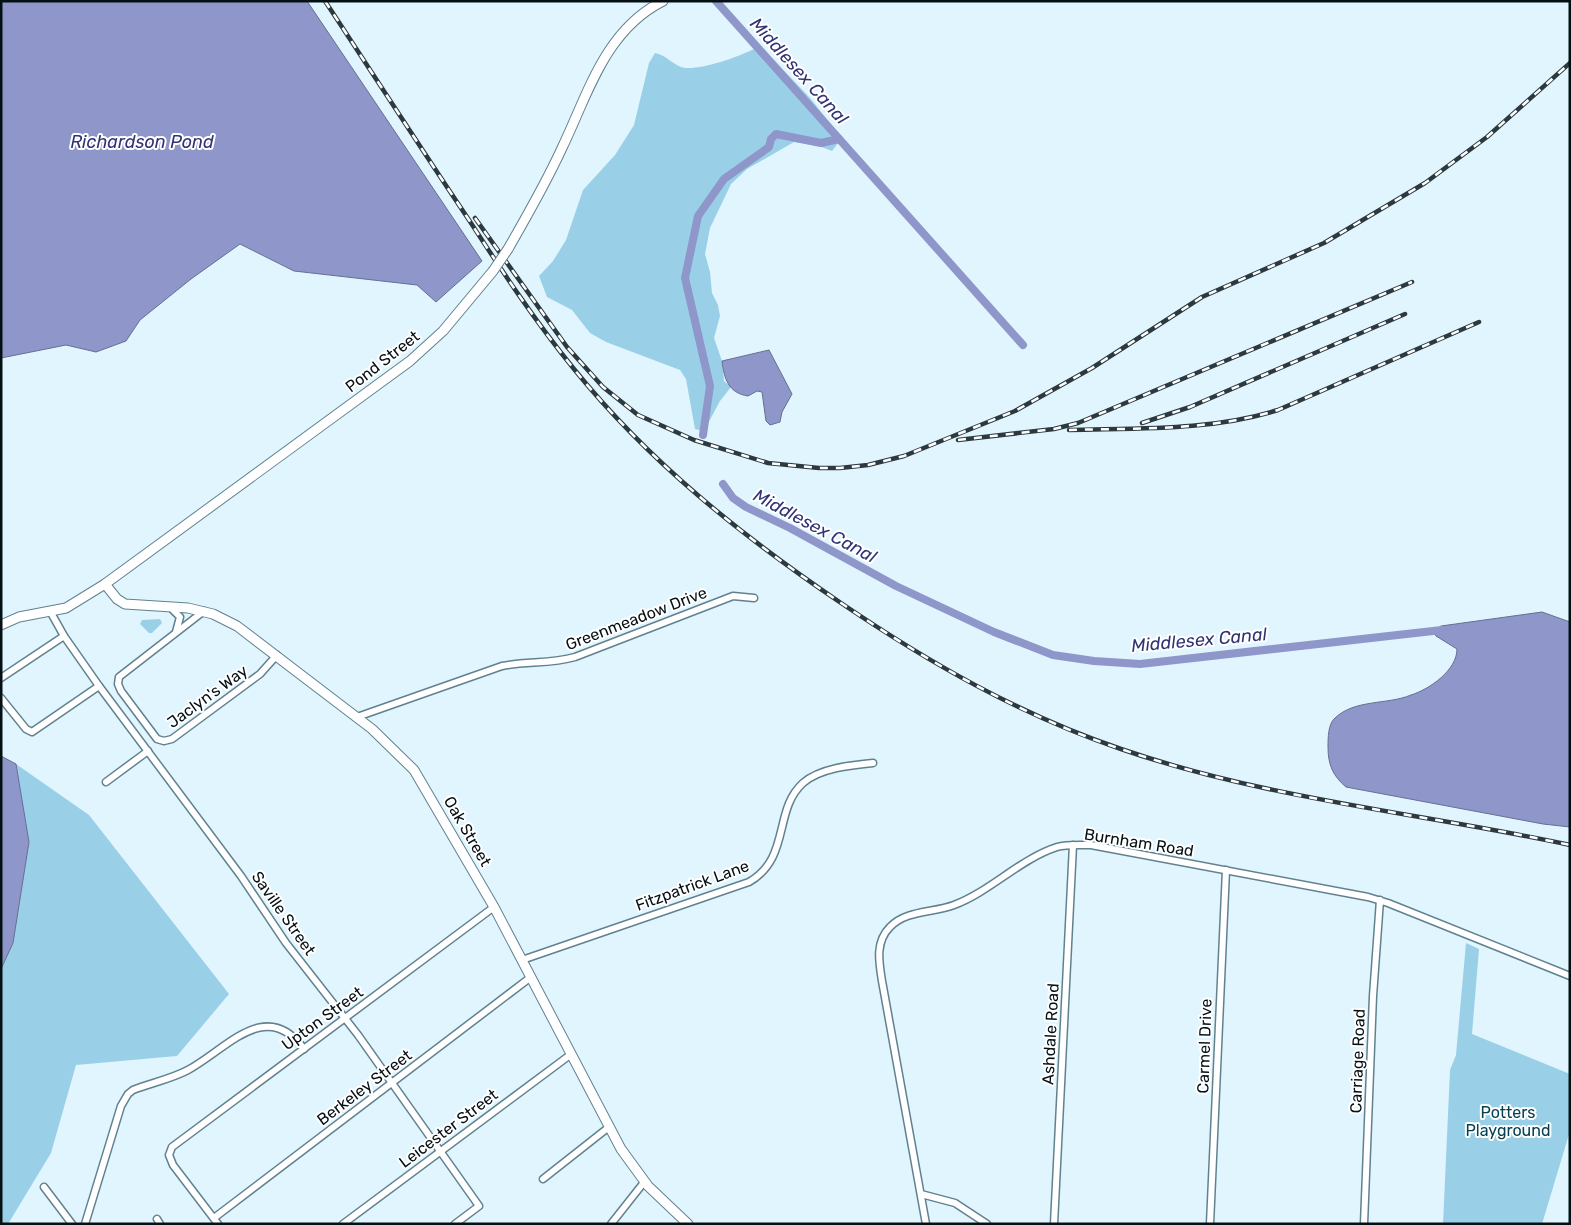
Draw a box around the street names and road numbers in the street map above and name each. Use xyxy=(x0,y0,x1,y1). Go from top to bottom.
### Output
street label: Pond Street xyxy=(341,327,423,396)
street label: Greenmeadow Drive xyxy=(563,583,710,654)
street label: Jaclyn's Way xyxy=(163,661,251,732)
street label: Oak Street xyxy=(440,793,495,870)
street label: Burnham Road xyxy=(1083,824,1195,861)
street label: Fitzpatrick Lane xyxy=(633,856,752,915)
street label: Saville Street xyxy=(248,868,320,959)
street label: Upton Street xyxy=(278,983,367,1054)
street label: Ashdale Road xyxy=(1038,983,1063,1085)
street label: Carmel Drive xyxy=(1193,998,1216,1094)
street label: Carriage Road xyxy=(1346,1008,1369,1114)
street label: Berkeley Street xyxy=(313,1046,415,1129)
street label: Leicester Street xyxy=(395,1085,501,1172)

